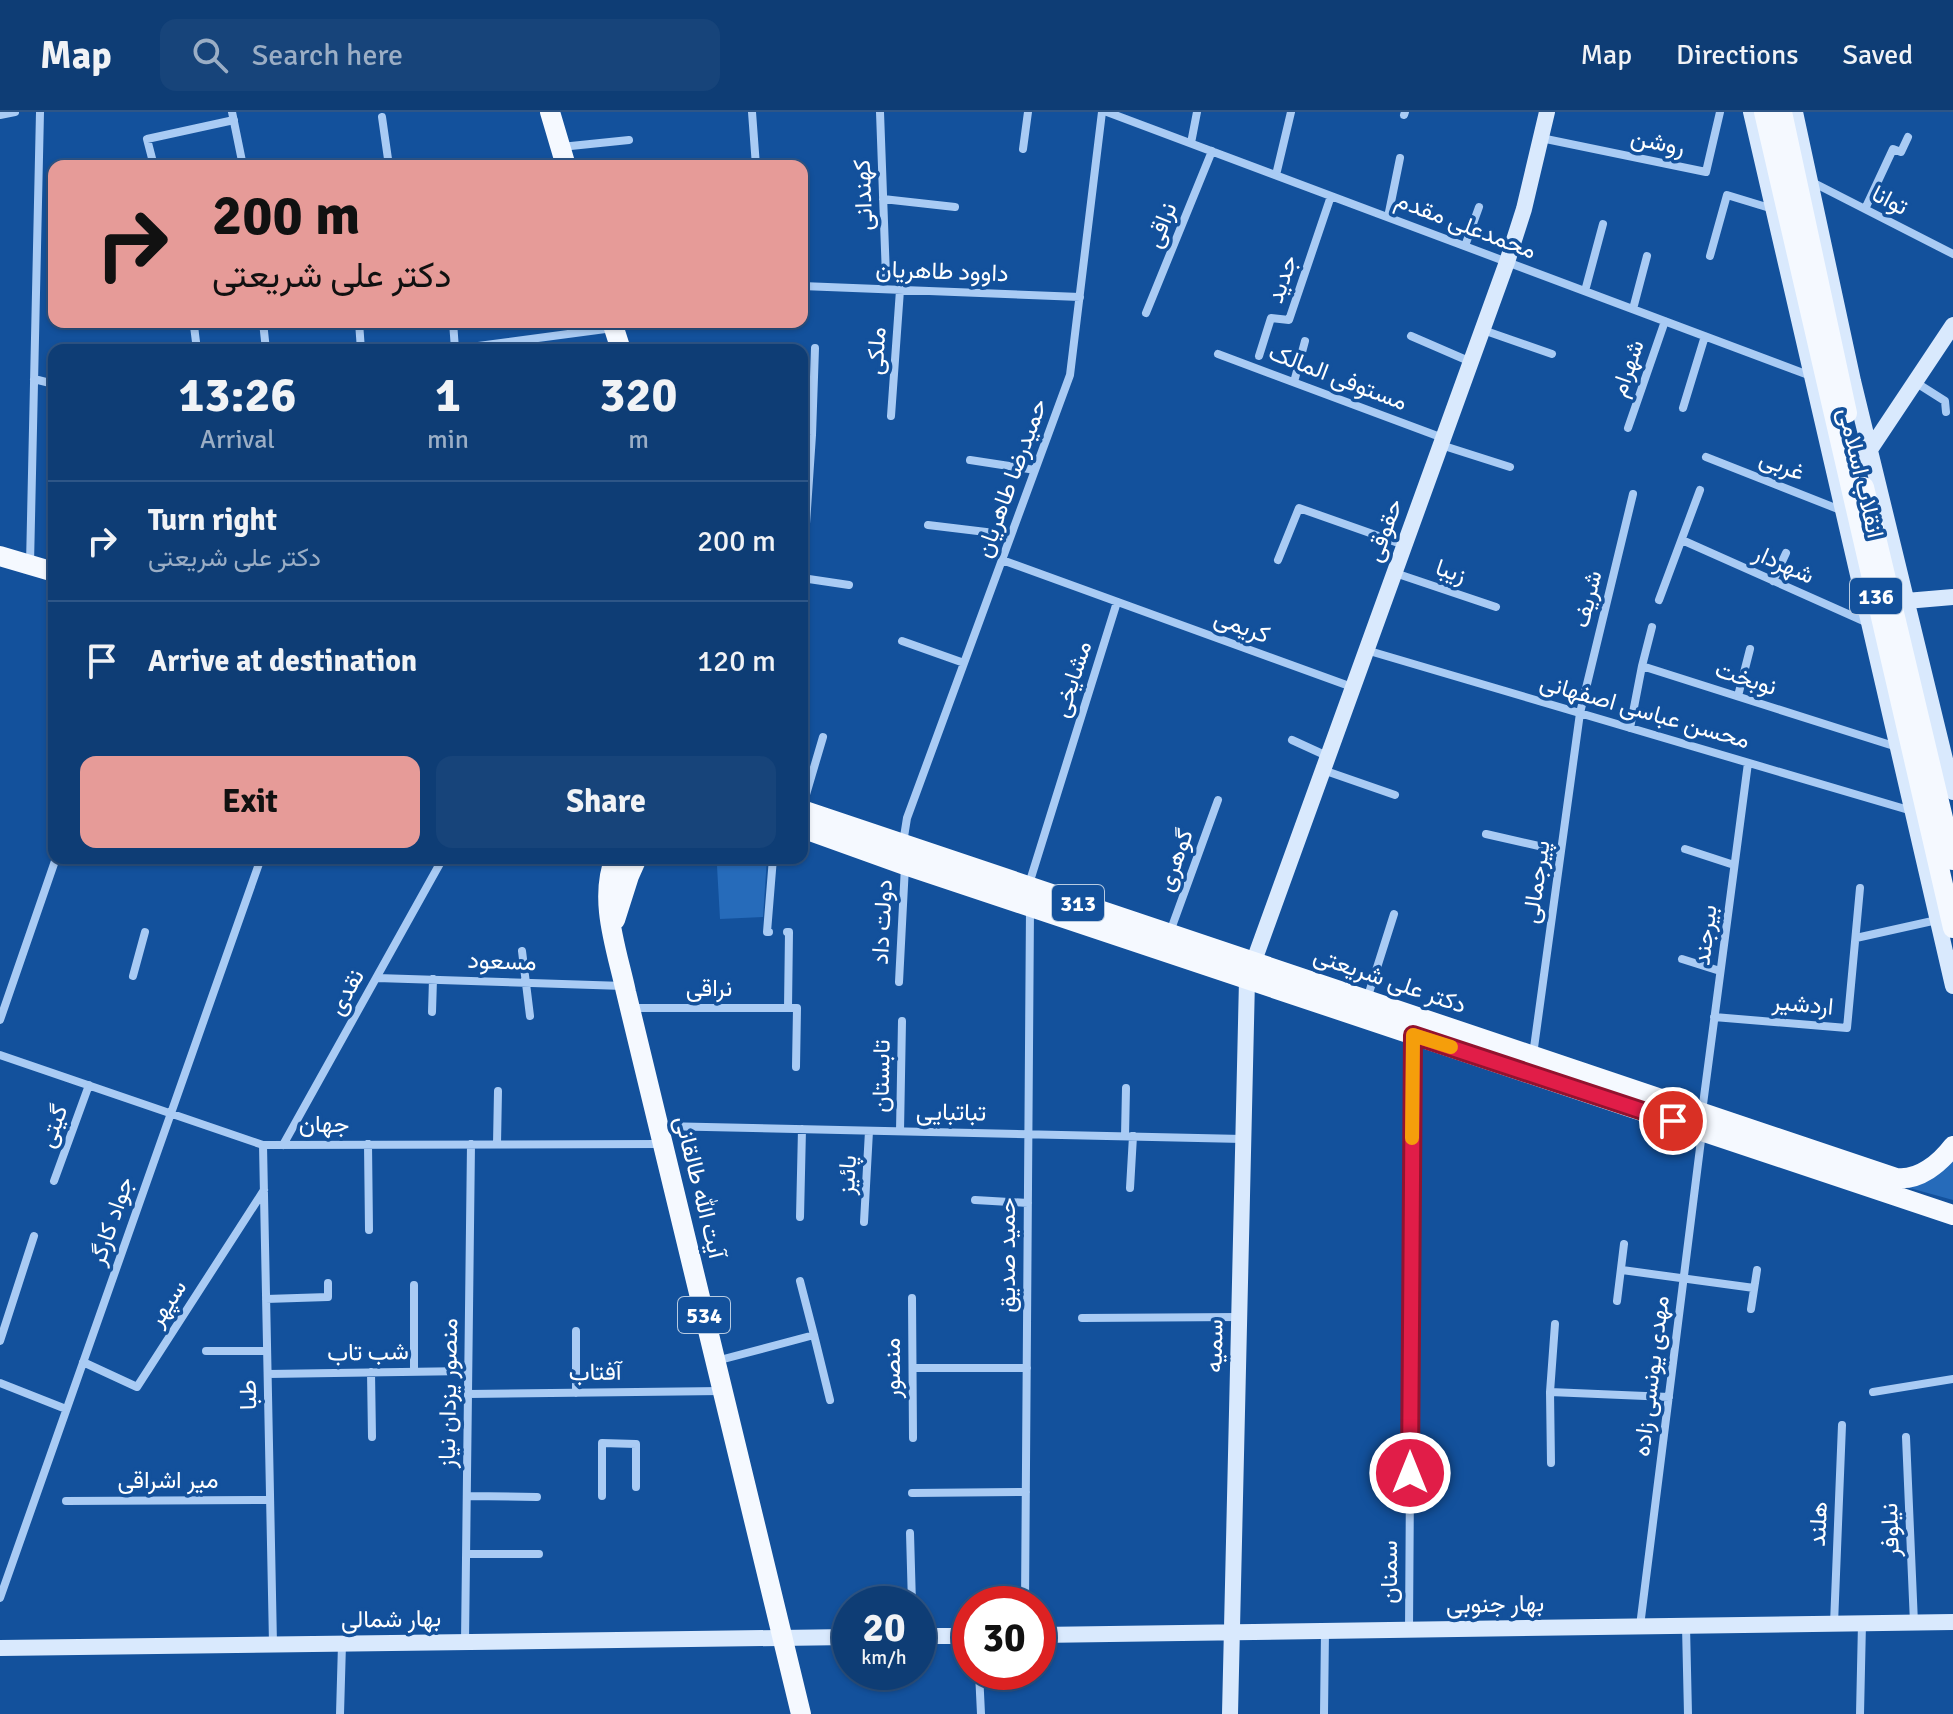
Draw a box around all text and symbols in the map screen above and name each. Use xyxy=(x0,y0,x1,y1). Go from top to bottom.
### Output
search box xyxy=(160,19,720,91)
text: Map xyxy=(40,32,112,79)
icon: search xyxy=(188,33,232,77)
text: Search here xyxy=(252,37,403,74)
text: Map xyxy=(1580,38,1632,72)
text: Directions xyxy=(1676,38,1798,72)
text: Saved xyxy=(1842,38,1913,72)
street label: روشن xyxy=(1628,122,1688,162)
street label: کهندانی xyxy=(847,159,879,231)
street label: توانا xyxy=(1867,178,1913,222)
text: 200 m xyxy=(212,181,360,250)
street label: محمدعلی مقدم xyxy=(1391,184,1541,267)
icon: right xyxy=(80,192,184,296)
street label: نراقی xyxy=(1138,198,1184,252)
street label: جدید xyxy=(1260,251,1304,307)
text: دکتر علی شریعتی xyxy=(212,253,451,298)
street label: داوود طاهریان xyxy=(875,254,1009,288)
street label: ملکی xyxy=(859,326,893,376)
street label: شهرام xyxy=(1603,336,1652,401)
street label: مستوفی المالک xyxy=(1264,337,1412,417)
text: 13:26 xyxy=(179,366,296,425)
text: 1 xyxy=(435,366,461,425)
text: 320 xyxy=(600,366,677,425)
street label: حمیدرضا طاهریان xyxy=(968,394,1054,562)
street label: انقلاب اسلامی xyxy=(1831,405,1891,541)
text: Arrival xyxy=(200,424,275,456)
text: min xyxy=(427,424,469,456)
text: m xyxy=(628,424,649,456)
street label: غربی xyxy=(1755,443,1809,487)
street label: حقوقی xyxy=(1359,494,1409,566)
text: Turn right xyxy=(148,502,277,539)
icon: right xyxy=(80,519,124,563)
text: 200 m xyxy=(697,523,776,560)
street label: شهردار xyxy=(1748,537,1819,591)
text: دکتر علی شریعتی xyxy=(148,542,321,574)
street label: زیبا xyxy=(1432,552,1470,590)
street label: شریف xyxy=(1565,567,1609,631)
road number: 136 xyxy=(1850,578,1902,614)
street label: کریمی xyxy=(1210,602,1274,650)
street label: مشایخی xyxy=(1046,637,1098,721)
icon: arrive xyxy=(80,639,124,683)
text: Arrive at destination xyxy=(148,643,417,680)
text: 120 m xyxy=(697,643,776,680)
street label: نوبخت xyxy=(1711,654,1781,702)
street label: محسن عباسی اصفهانی xyxy=(1537,667,1753,755)
button: Exit xyxy=(80,756,420,848)
button: Share xyxy=(436,756,776,848)
street label: گوهری xyxy=(1150,825,1200,895)
street label: پیرجمالی xyxy=(1515,838,1558,926)
street label: دولت داد xyxy=(865,879,899,965)
road number: 313 xyxy=(1052,885,1104,921)
street label: بیرجند xyxy=(1686,903,1724,967)
street label: دکتر علی شریعتی xyxy=(1310,940,1470,1020)
street label: مسعود xyxy=(467,945,537,977)
street label: نقدی xyxy=(321,964,371,1020)
street label: نراقی xyxy=(686,973,732,1003)
street label: اردشیر xyxy=(1770,986,1835,1022)
street label: تابستان xyxy=(865,1039,897,1113)
pin xyxy=(1639,1087,1707,1155)
street label: تباتبایی xyxy=(916,1096,986,1128)
icon: arrive xyxy=(1651,1099,1695,1143)
street label: گیتی xyxy=(31,1100,75,1152)
street label: جهان xyxy=(299,1109,349,1139)
street label: آیت الله طالقانی xyxy=(668,1113,733,1264)
street label: پائیز xyxy=(831,1154,864,1197)
street label: جواد کارگر xyxy=(82,1173,140,1270)
street label: حمید صدیق xyxy=(992,1197,1022,1313)
street label: سپهر xyxy=(140,1274,194,1334)
street label: مهدی یونسی زاده xyxy=(1626,1294,1676,1458)
road number: 534 xyxy=(678,1297,730,1333)
street label: منصور یزدان نیاز xyxy=(432,1318,464,1469)
street label: سمیه xyxy=(1199,1319,1229,1373)
street label: شب تاب xyxy=(327,1336,409,1368)
street label: منصور xyxy=(877,1338,907,1399)
street label: آفتاب xyxy=(568,1356,624,1387)
street label: طبا xyxy=(233,1380,263,1410)
position arrow xyxy=(1368,1431,1452,1515)
street label: میر اشراقی xyxy=(117,1465,219,1495)
street label: هلند xyxy=(1802,1501,1834,1547)
street label: نیلوفر xyxy=(1874,1502,1906,1559)
street label: سمنان xyxy=(1374,1540,1404,1604)
speed limit sign: 30 xyxy=(952,1586,1056,1690)
street label: بهار جنوبی xyxy=(1445,1588,1545,1620)
street label: بهار شمالی xyxy=(341,1603,441,1635)
text: 20 xyxy=(862,1603,906,1653)
text: km/h xyxy=(861,1645,907,1670)

